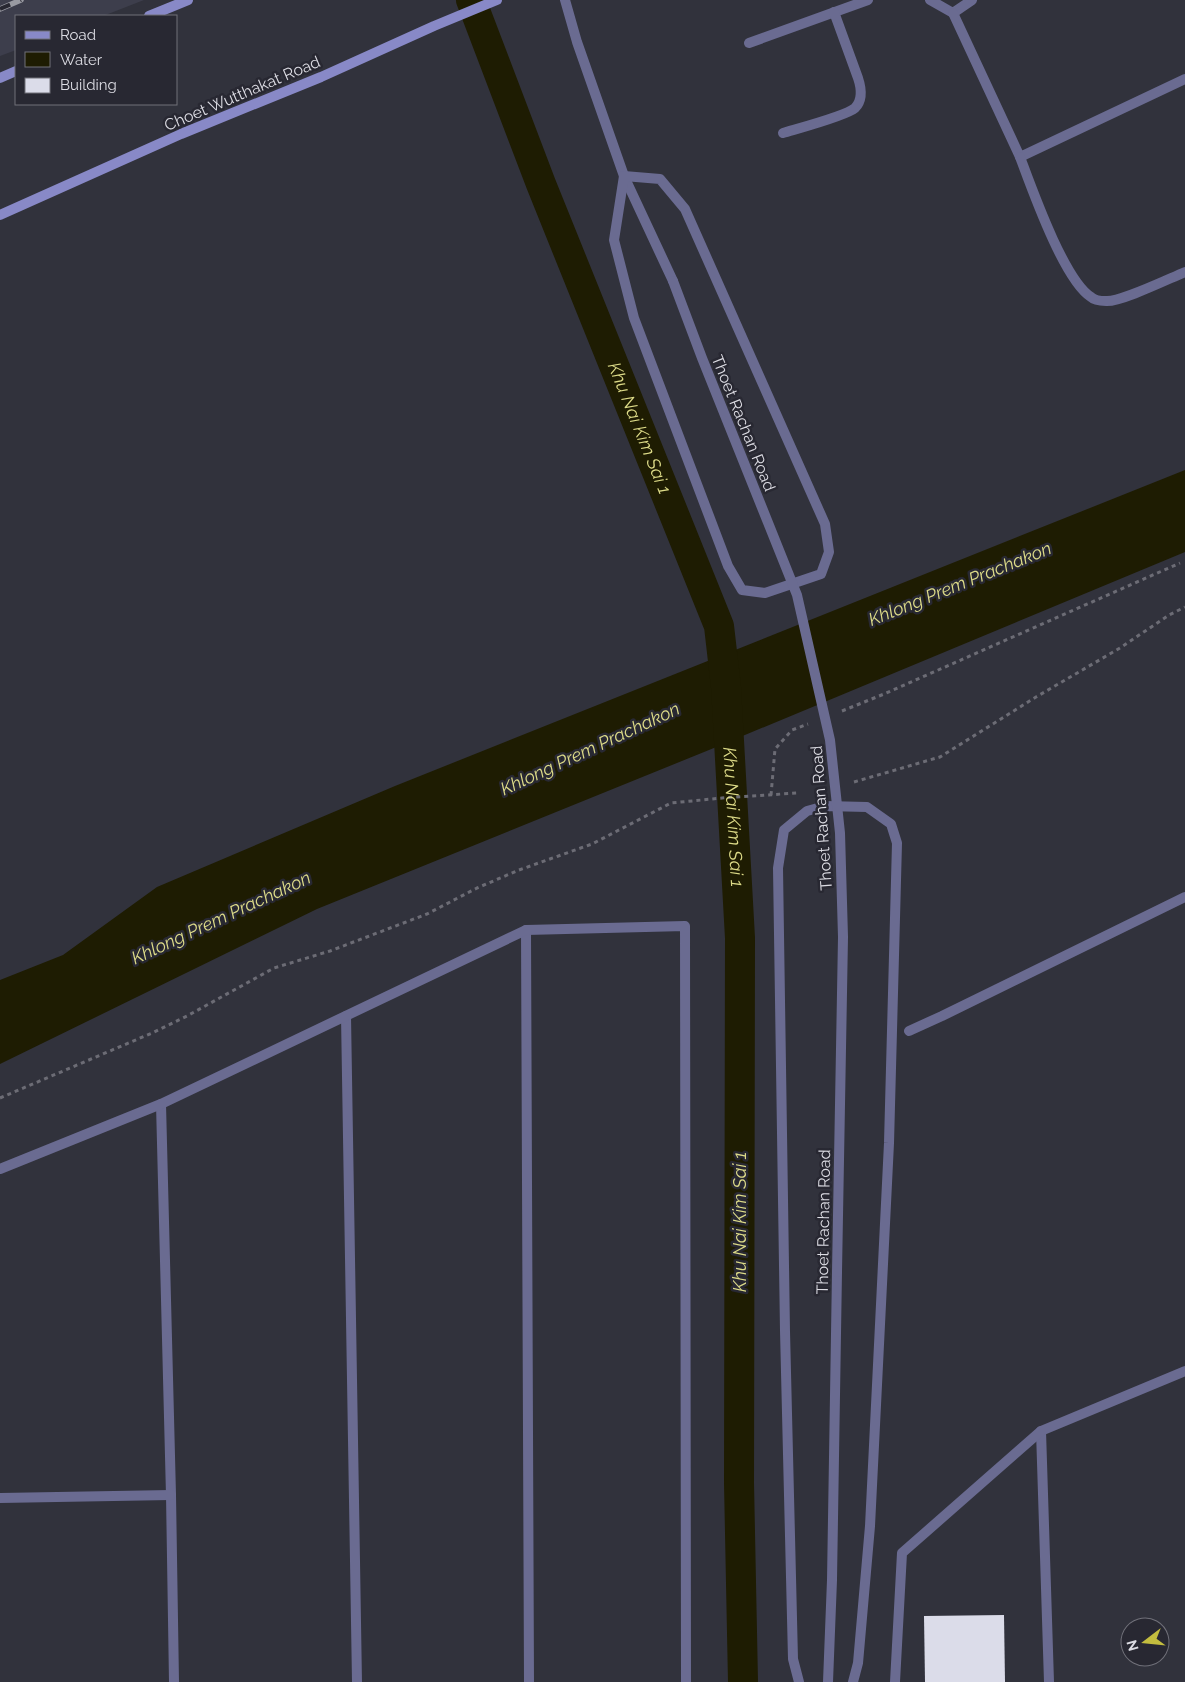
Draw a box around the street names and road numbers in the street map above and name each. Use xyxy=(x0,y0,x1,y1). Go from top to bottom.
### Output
street label: Choet Wutthakat Road xyxy=(161,52,323,135)
street label: Thoet Rachan Road xyxy=(708,352,780,494)
street label: Thoet Rachan Road xyxy=(807,745,836,891)
street label: Thoet Rachan Road xyxy=(813,1149,834,1295)

